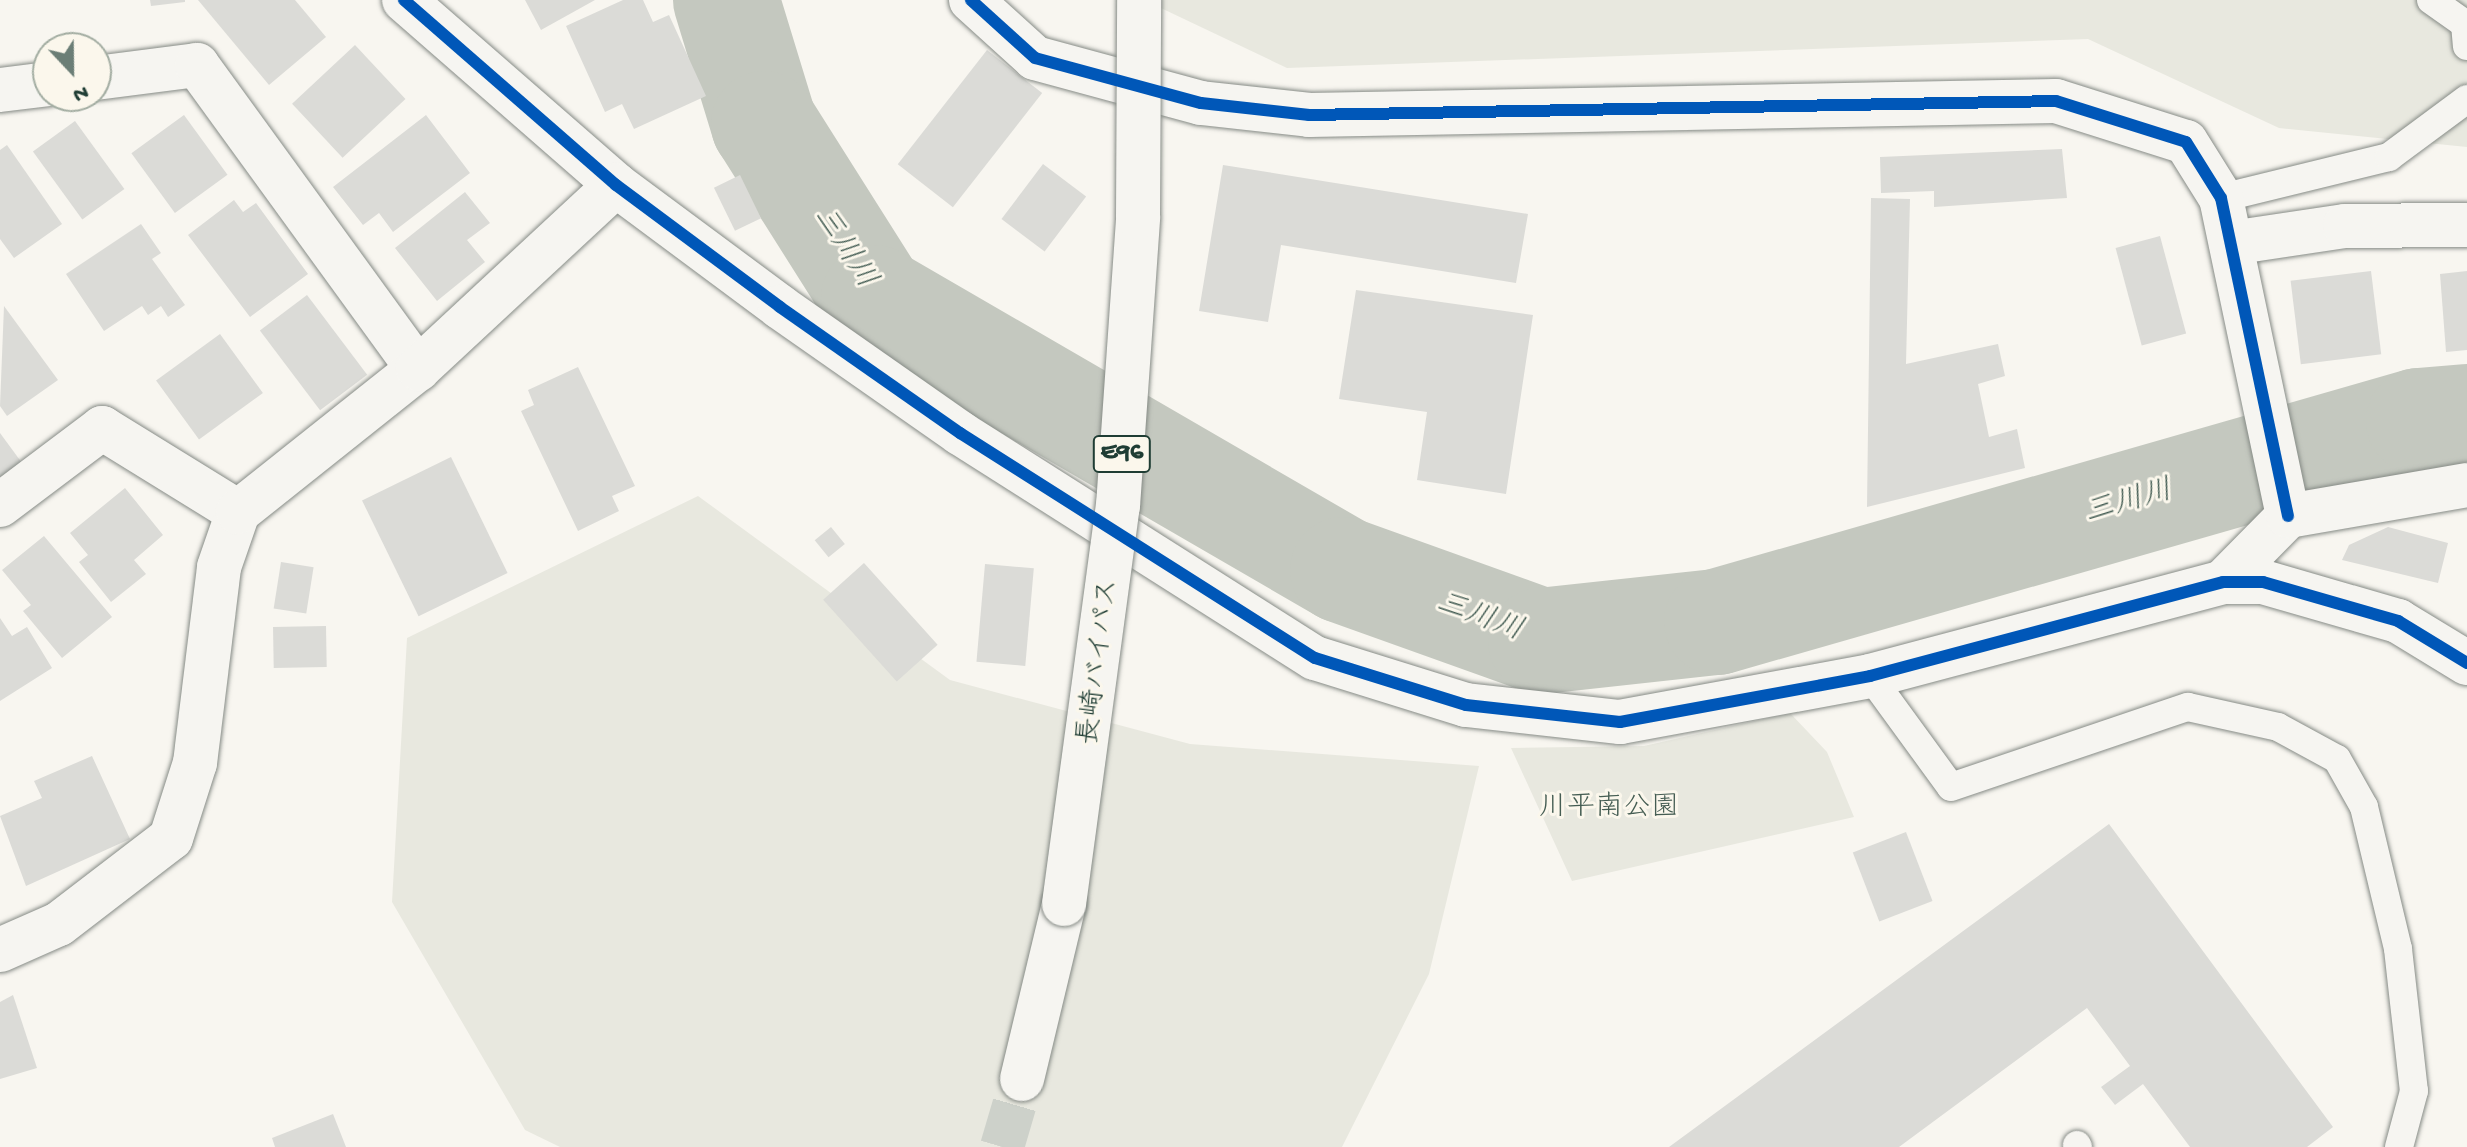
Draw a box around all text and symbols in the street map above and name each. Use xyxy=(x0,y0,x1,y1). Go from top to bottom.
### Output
north arrow xyxy=(32,32,112,112)
text: N xyxy=(69,78,92,107)
water label: 三川川 xyxy=(803,201,883,297)
road number: E96 xyxy=(1092,432,1152,476)
water label: 三川川 xyxy=(2081,474,2177,534)
street label: 長崎バイパス xyxy=(1073,577,1127,747)
water label: 三川川 xyxy=(1431,587,1527,651)
park label: 川平南公園 xyxy=(1539,792,1679,826)

